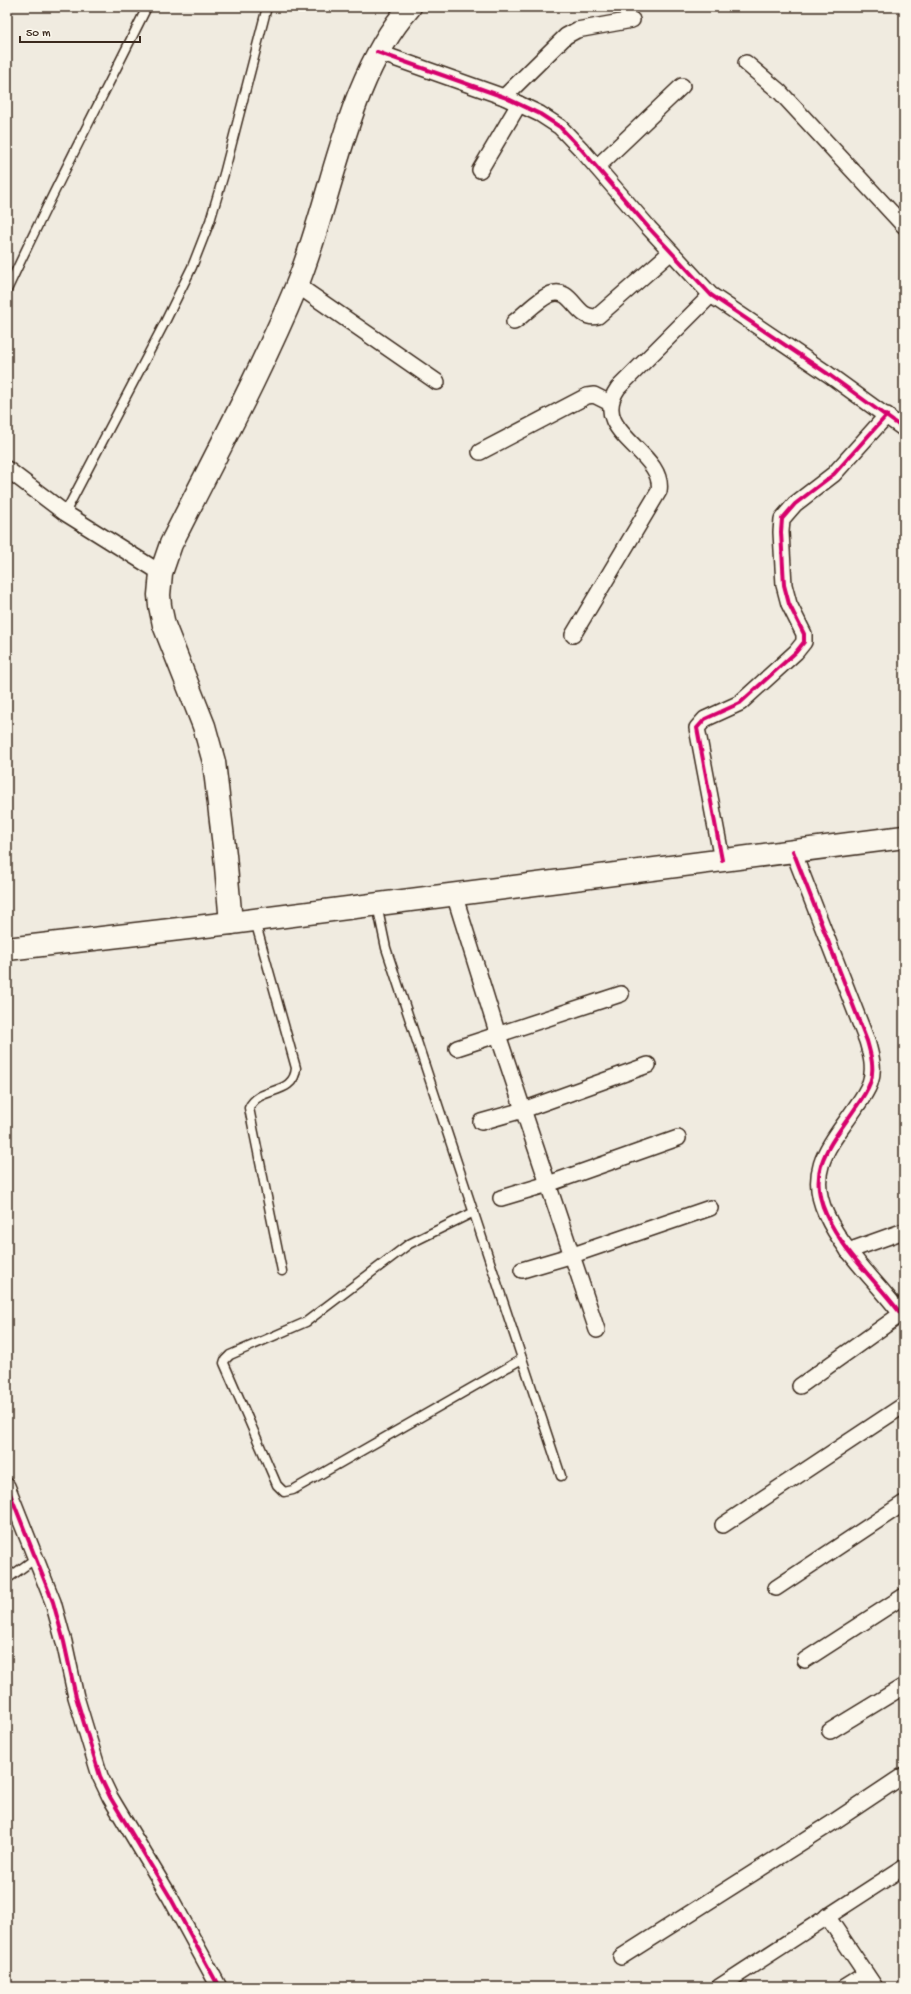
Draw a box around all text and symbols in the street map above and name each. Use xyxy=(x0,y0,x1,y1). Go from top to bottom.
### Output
scale bar xyxy=(20,18,140,44)
text: 50 m xyxy=(26,27,51,41)

